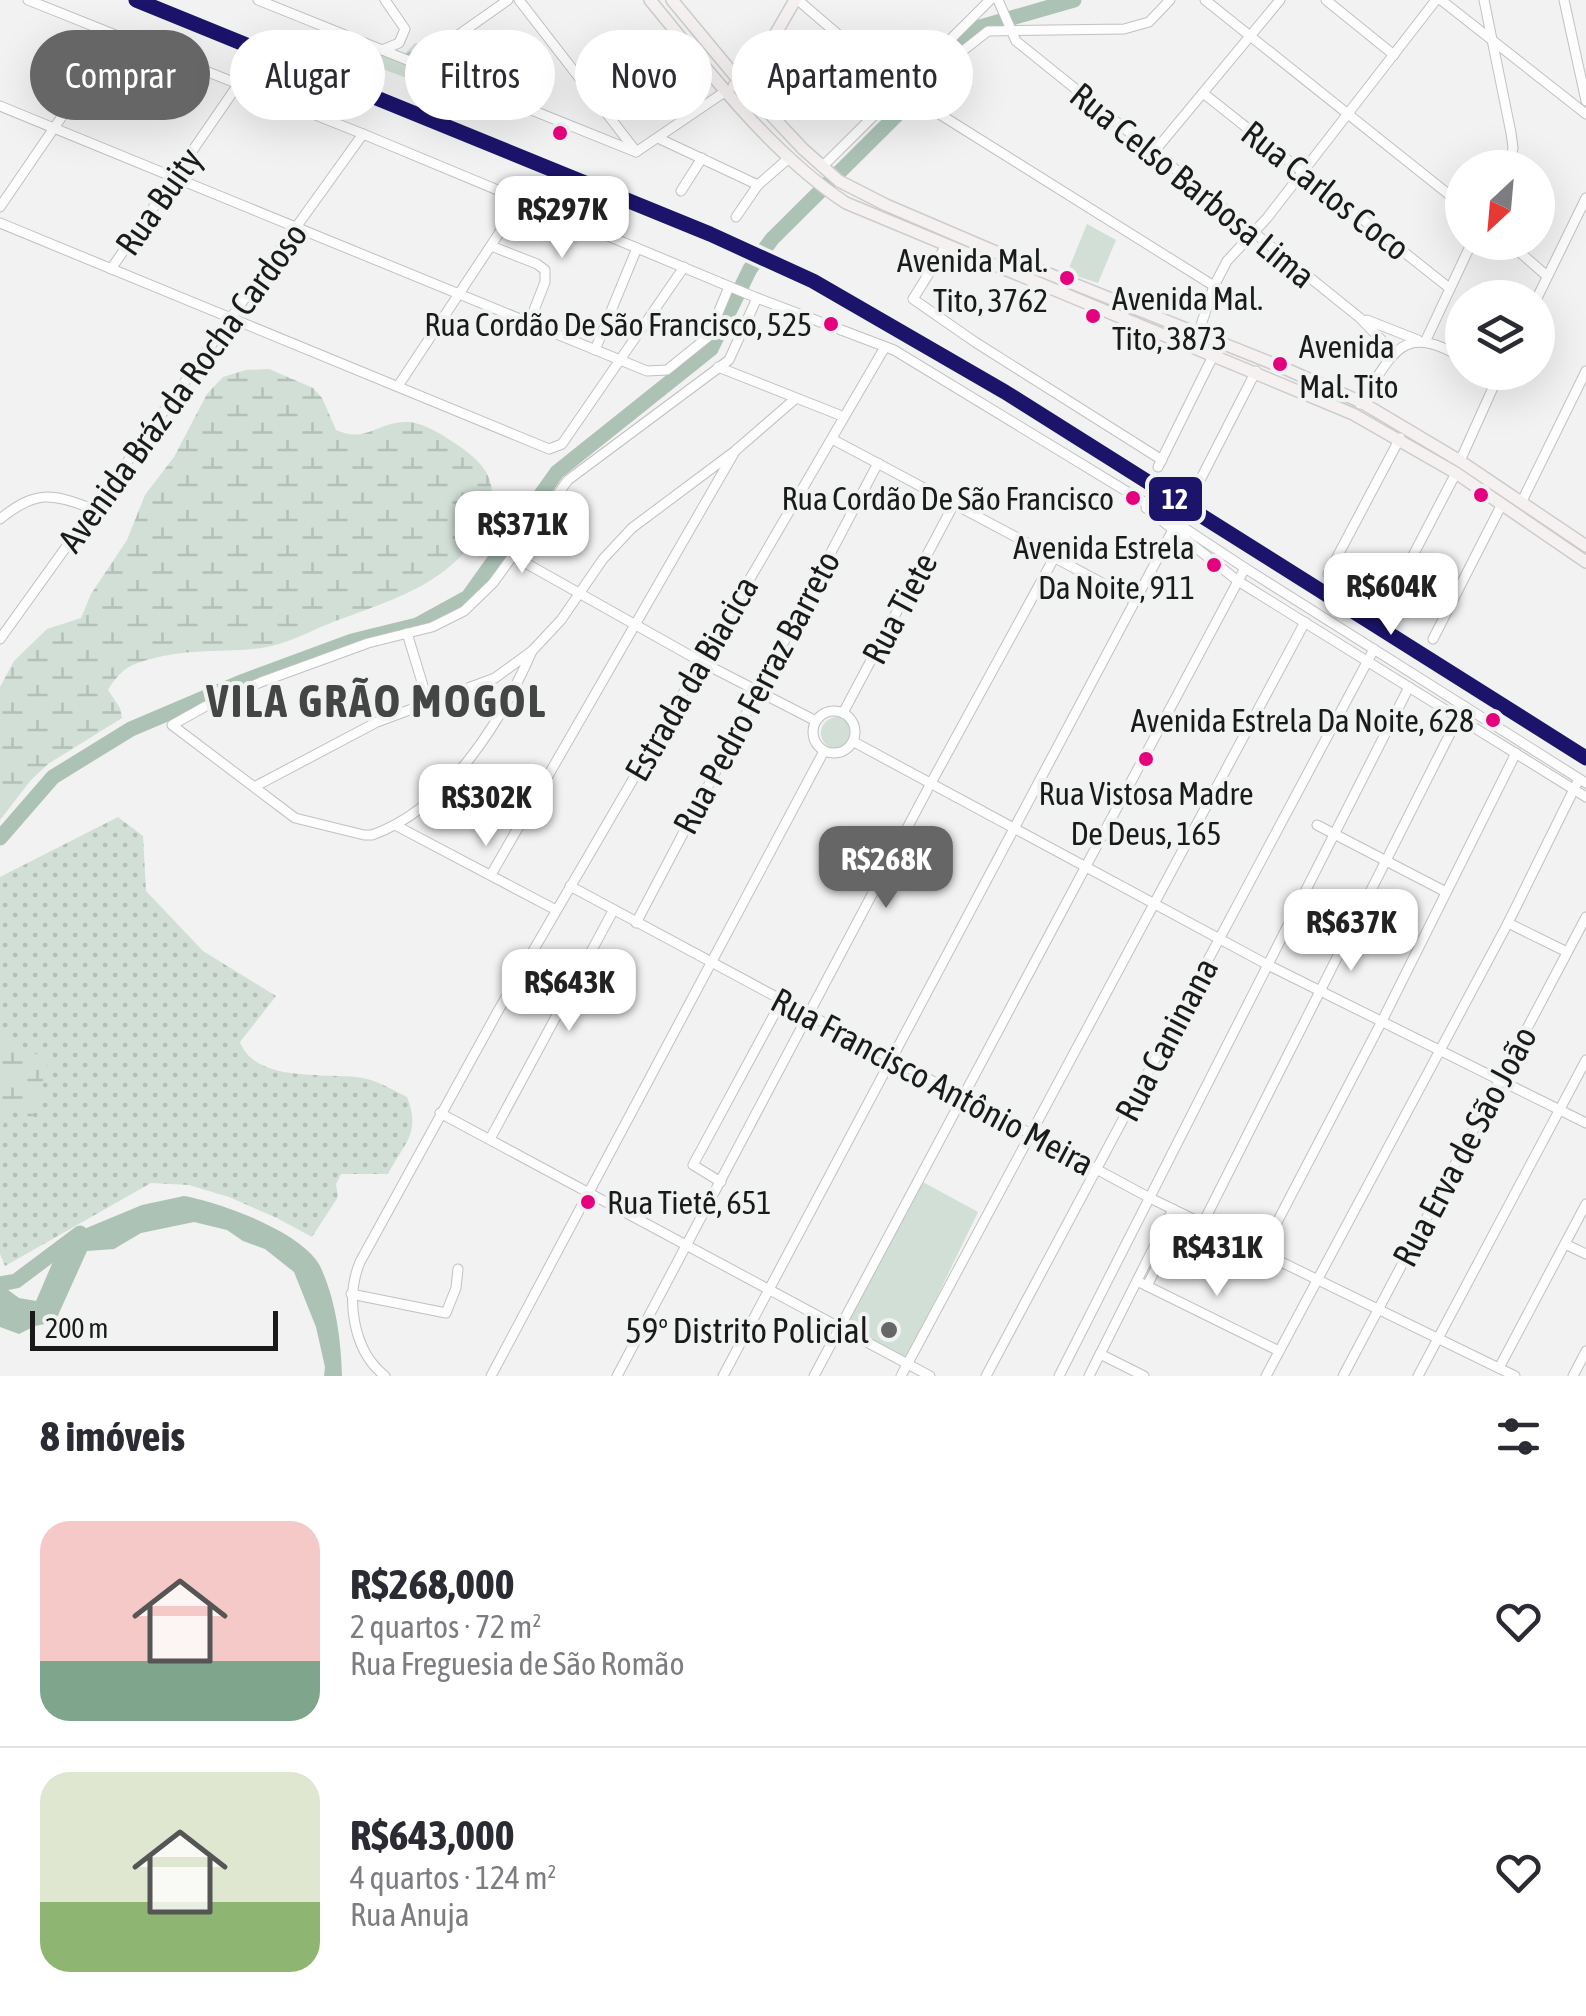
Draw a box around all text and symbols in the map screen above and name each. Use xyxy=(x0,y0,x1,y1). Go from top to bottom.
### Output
chip: Comprar xyxy=(30,30,210,120)
chip: Alugar xyxy=(230,30,385,120)
chip: Filtros xyxy=(405,30,555,120)
chip: Novo xyxy=(575,30,712,120)
chip: Apartamento xyxy=(732,30,973,120)
street label: Rua Celso Barbosa Lima xyxy=(1063,74,1323,296)
street label: Rua Carlos Coco xyxy=(1234,112,1418,268)
unlabelled marker xyxy=(550,123,570,143)
street label: Rua Buity xyxy=(107,140,209,262)
north arrow xyxy=(1445,150,1555,260)
map controls xyxy=(1445,150,1555,390)
pin: R$297K xyxy=(481,176,643,261)
text: R$297K xyxy=(517,190,607,227)
street label: Avenida Bráz da Rocha Cardoso xyxy=(49,215,315,559)
place label: Avenida Mal. Tito, 3762 xyxy=(897,242,1048,319)
marker: Avenida Mal. Tito, 3762 xyxy=(1057,268,1077,288)
place label: Avenida Mal. Tito, 3873 xyxy=(1112,280,1263,357)
button: layers xyxy=(1445,280,1555,390)
place label: Rua Cordão De São Francisco, 525 xyxy=(424,306,812,343)
marker: Avenida Mal. Tito, 3873 xyxy=(1083,306,1103,326)
marker: Rua Cordão De São Francisco, 525 xyxy=(821,314,841,334)
place label: Avenida Mal. Tito xyxy=(1299,328,1399,405)
marker: Avenida Mal. Tito xyxy=(1270,354,1290,374)
line badge: 12 xyxy=(1147,475,1204,523)
place label: Rua Cordão De São Francisco xyxy=(782,480,1114,517)
text: 12 xyxy=(1162,483,1188,515)
unlabelled marker xyxy=(1471,485,1491,505)
marker: Rua Cordão De São Francisco xyxy=(1123,488,1143,508)
pin: R$371K xyxy=(441,491,603,576)
text: R$371K xyxy=(477,505,567,542)
place label: Avenida Estrela Da Noite, 911 xyxy=(1013,529,1195,606)
street label: Rua Pedro Ferraz Barreto xyxy=(664,544,848,840)
street label: Rua Tiete xyxy=(853,546,945,670)
pin: R$604K xyxy=(1310,553,1472,638)
marker: Avenida Estrela Da Noite, 911 xyxy=(1204,555,1224,575)
text: R$604K xyxy=(1346,567,1436,604)
street label: Estrada da Biacica xyxy=(616,569,766,787)
district label: VILA GRÃO MOGOL xyxy=(205,675,548,727)
place label: Avenida Estrela Da Noite, 628 xyxy=(1131,702,1474,739)
marker: Avenida Estrela Da Noite, 628 xyxy=(1483,710,1503,730)
marker: Rua Vistosa Madre De Deus, 165 xyxy=(1136,749,1156,769)
pin: R$302K xyxy=(405,764,567,849)
place label: Rua Vistosa Madre De Deus, 165 xyxy=(1038,775,1254,852)
text: R$302K xyxy=(441,778,531,815)
pin: R$268K xyxy=(805,826,967,911)
text: R$268K xyxy=(841,840,931,877)
pin: R$637K xyxy=(1270,889,1432,974)
text: R$637K xyxy=(1306,903,1396,940)
pin: R$643K xyxy=(488,949,650,1034)
street label: Rua Caninana xyxy=(1106,951,1226,1127)
text: R$643K xyxy=(524,963,614,1000)
street label: Rua Francisco Antônio Meira xyxy=(765,979,1101,1183)
street label: Rua Erva de São João xyxy=(1384,1019,1544,1273)
place label: Rua Tietê, 651 xyxy=(607,1184,772,1221)
marker: Rua Tietê, 651 xyxy=(578,1192,598,1212)
pin: R$431K xyxy=(1136,1214,1298,1299)
text: R$431K xyxy=(1172,1228,1262,1265)
scale bar xyxy=(30,1306,278,1350)
place label: 59º Distrito Policial xyxy=(625,1310,869,1350)
text: 200 m xyxy=(45,1312,108,1344)
marker: 59º Distrito Policial xyxy=(878,1319,900,1341)
icon: filters xyxy=(1491,1409,1546,1464)
text: 8 imóveis xyxy=(40,1412,185,1460)
text: R$268,000 xyxy=(350,1560,515,1608)
icon: home xyxy=(120,1561,240,1681)
icon: heart xyxy=(1491,1594,1546,1649)
text: 2 quartos · 72 m² xyxy=(350,1608,541,1645)
text: Rua Freguesia de São Romão xyxy=(350,1645,684,1682)
text: R$643,000 xyxy=(350,1811,515,1859)
icon: home xyxy=(120,1812,240,1932)
icon: heart xyxy=(1491,1845,1546,1900)
text: 4 quartos · 124 m² xyxy=(350,1859,556,1896)
text: Rua Anuja xyxy=(350,1896,470,1933)

